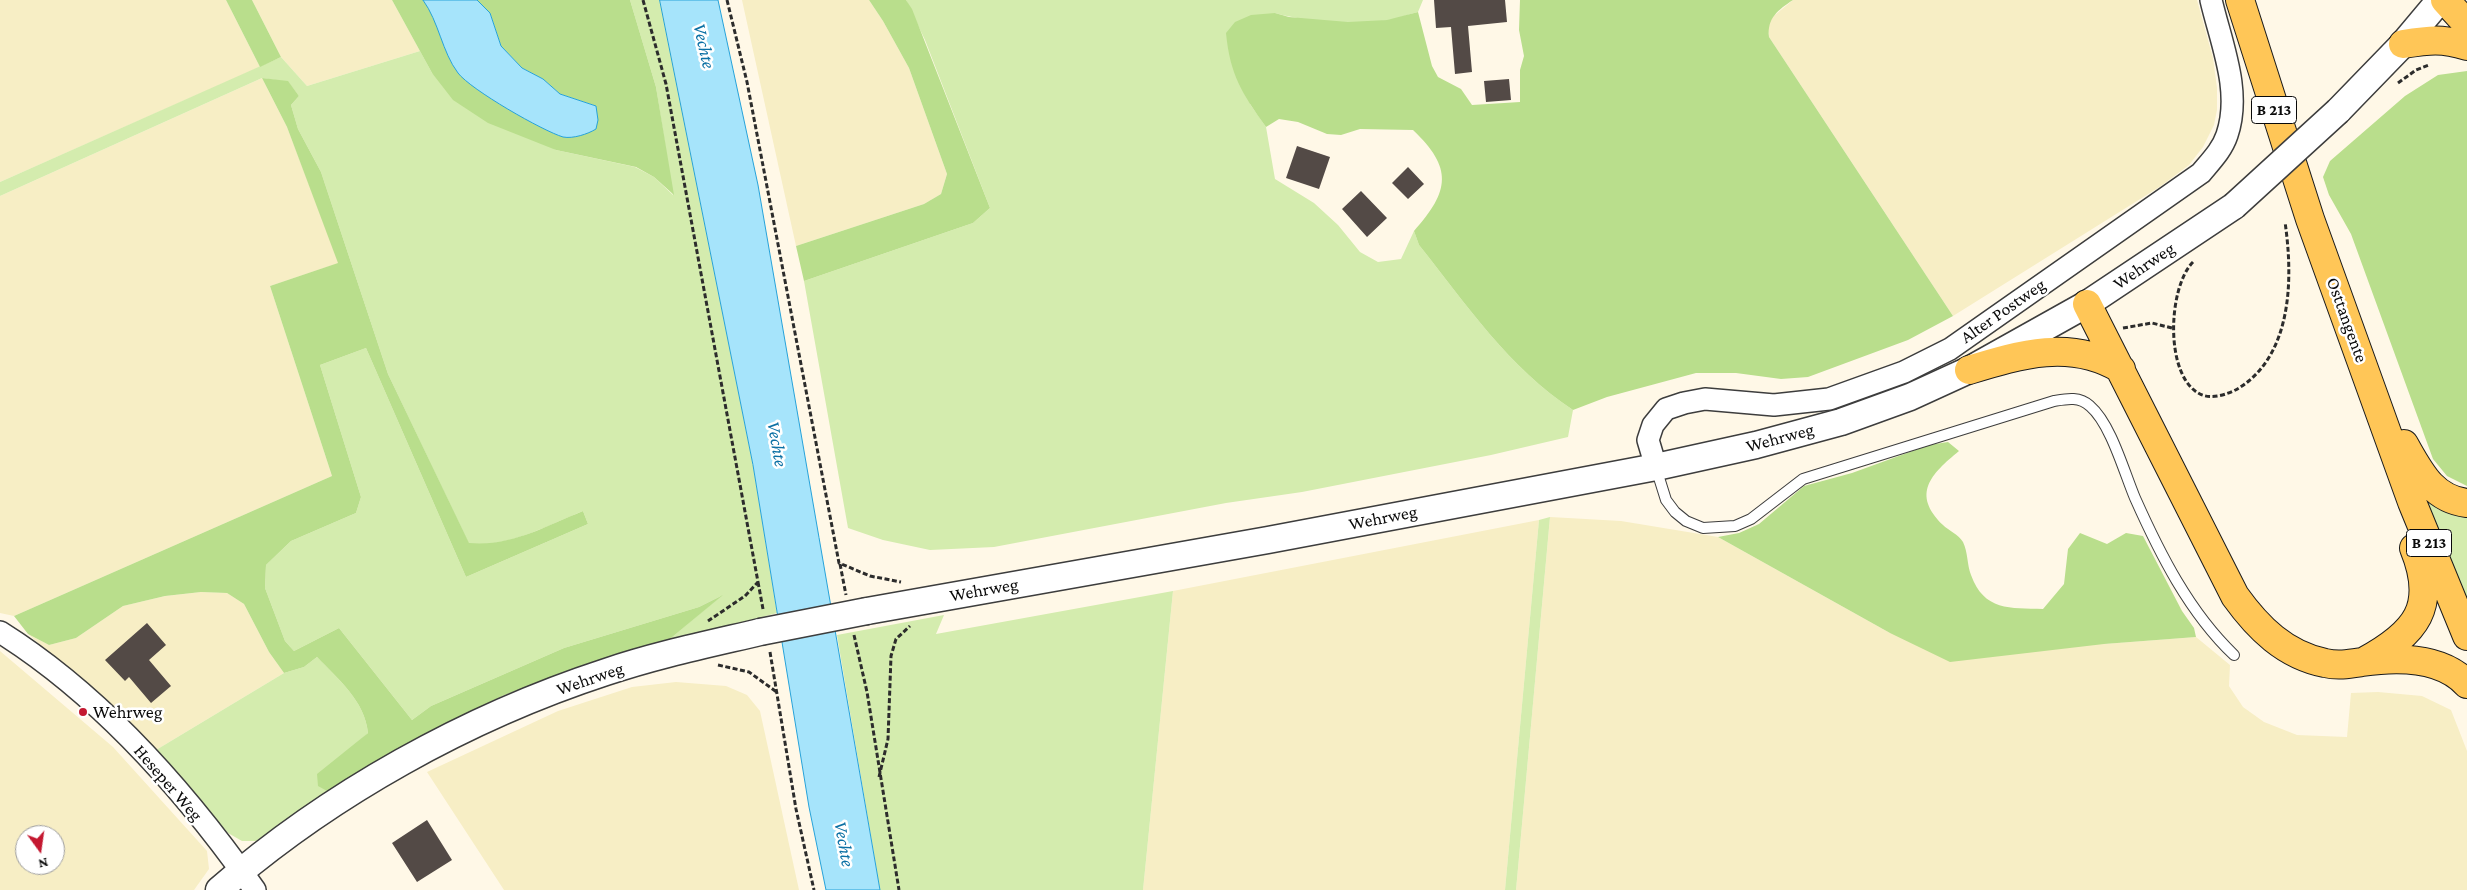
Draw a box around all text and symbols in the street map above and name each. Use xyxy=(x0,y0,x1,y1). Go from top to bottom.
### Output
water label: Vechte xyxy=(688,21,720,71)
road number: B 213 xyxy=(2252,96,2296,124)
street label: Wehrweg xyxy=(2109,238,2179,294)
street label: Alter Postweg xyxy=(1956,274,2050,348)
street label: Osttangente xyxy=(2322,275,2372,365)
water label: Vechte xyxy=(762,419,792,469)
street label: Wehrweg xyxy=(1744,419,1816,457)
street label: Wehrweg xyxy=(1347,501,1419,535)
road number: B 213 xyxy=(2406,530,2452,556)
street label: Wehrweg xyxy=(948,573,1020,607)
street label: Wehrweg xyxy=(554,657,626,701)
place label: Wehrweg xyxy=(93,701,162,723)
marker: Wehrweg xyxy=(77,706,89,718)
street label: Heseper Weg xyxy=(129,740,207,826)
water label: Vechte xyxy=(829,819,859,869)
north arrow xyxy=(15,825,65,875)
text: N xyxy=(37,855,50,872)

